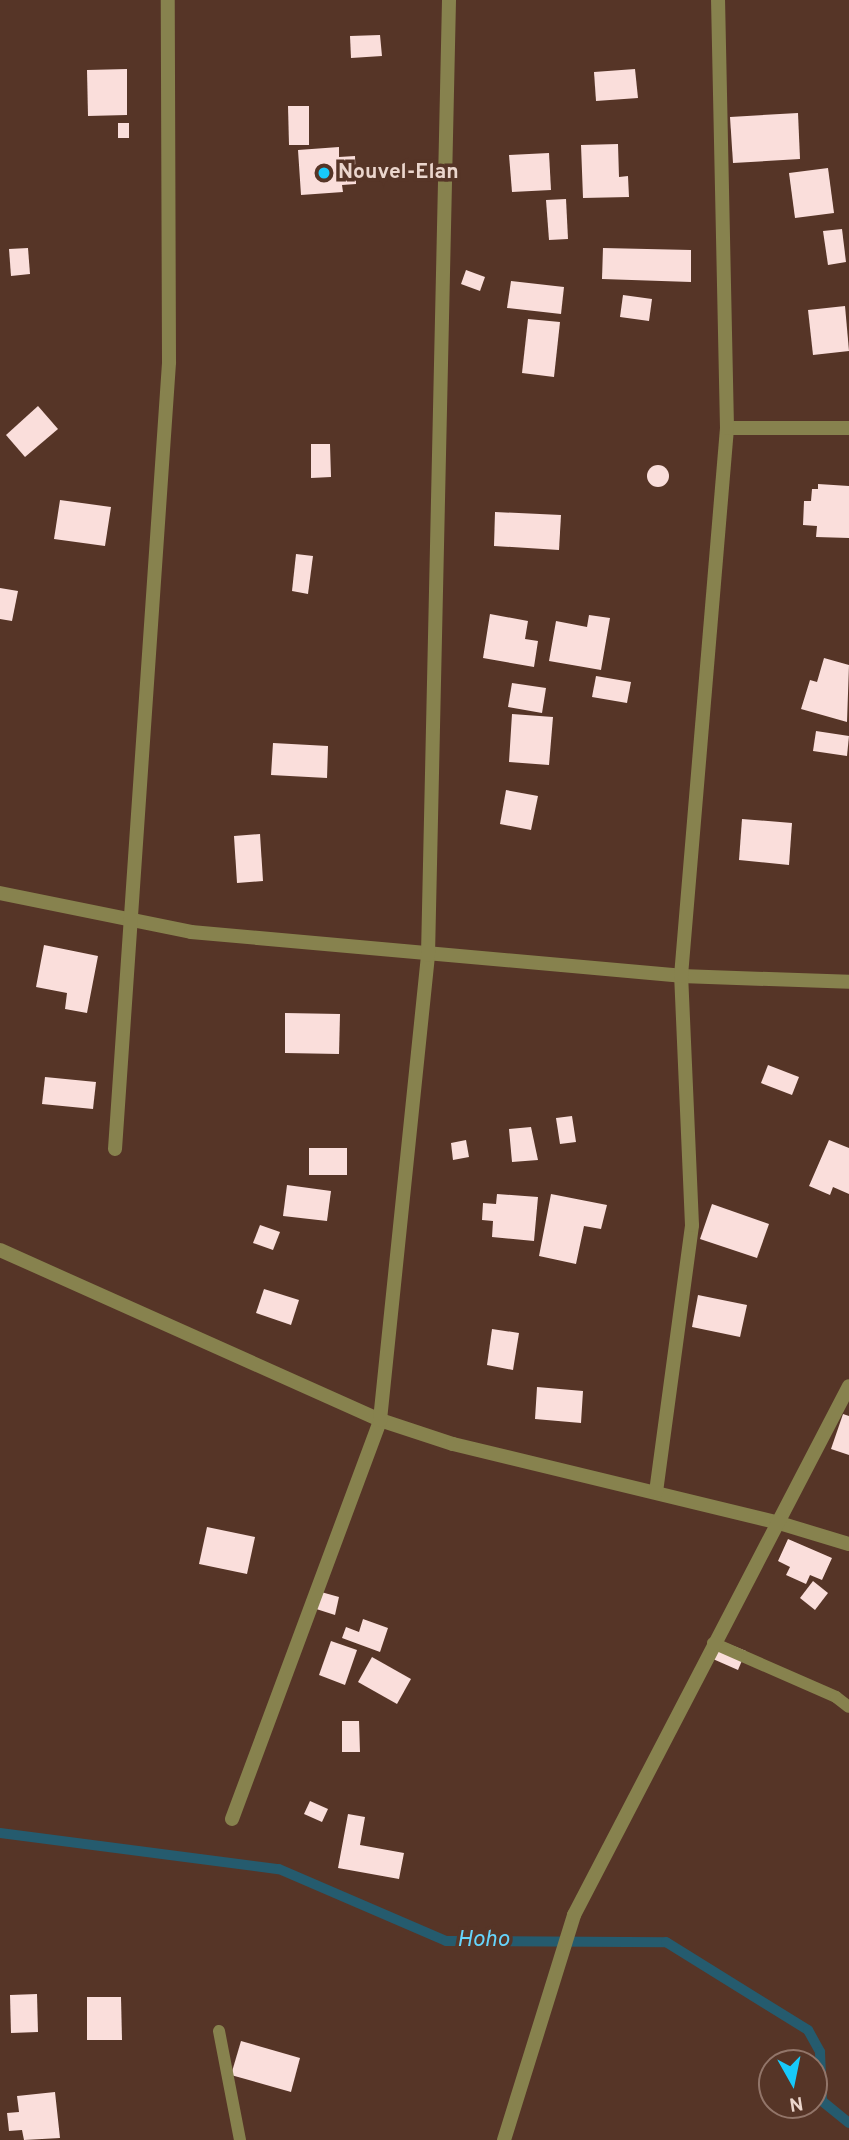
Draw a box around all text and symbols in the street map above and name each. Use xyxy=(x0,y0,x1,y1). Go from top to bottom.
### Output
place label: Nouvel-Elan xyxy=(338,160,459,186)
marker: Nouvel-Elan xyxy=(316,165,332,181)
water label: Hoho xyxy=(457,1927,509,1955)
north arrow xyxy=(758,2049,828,2119)
text: N xyxy=(787,2090,805,2116)

